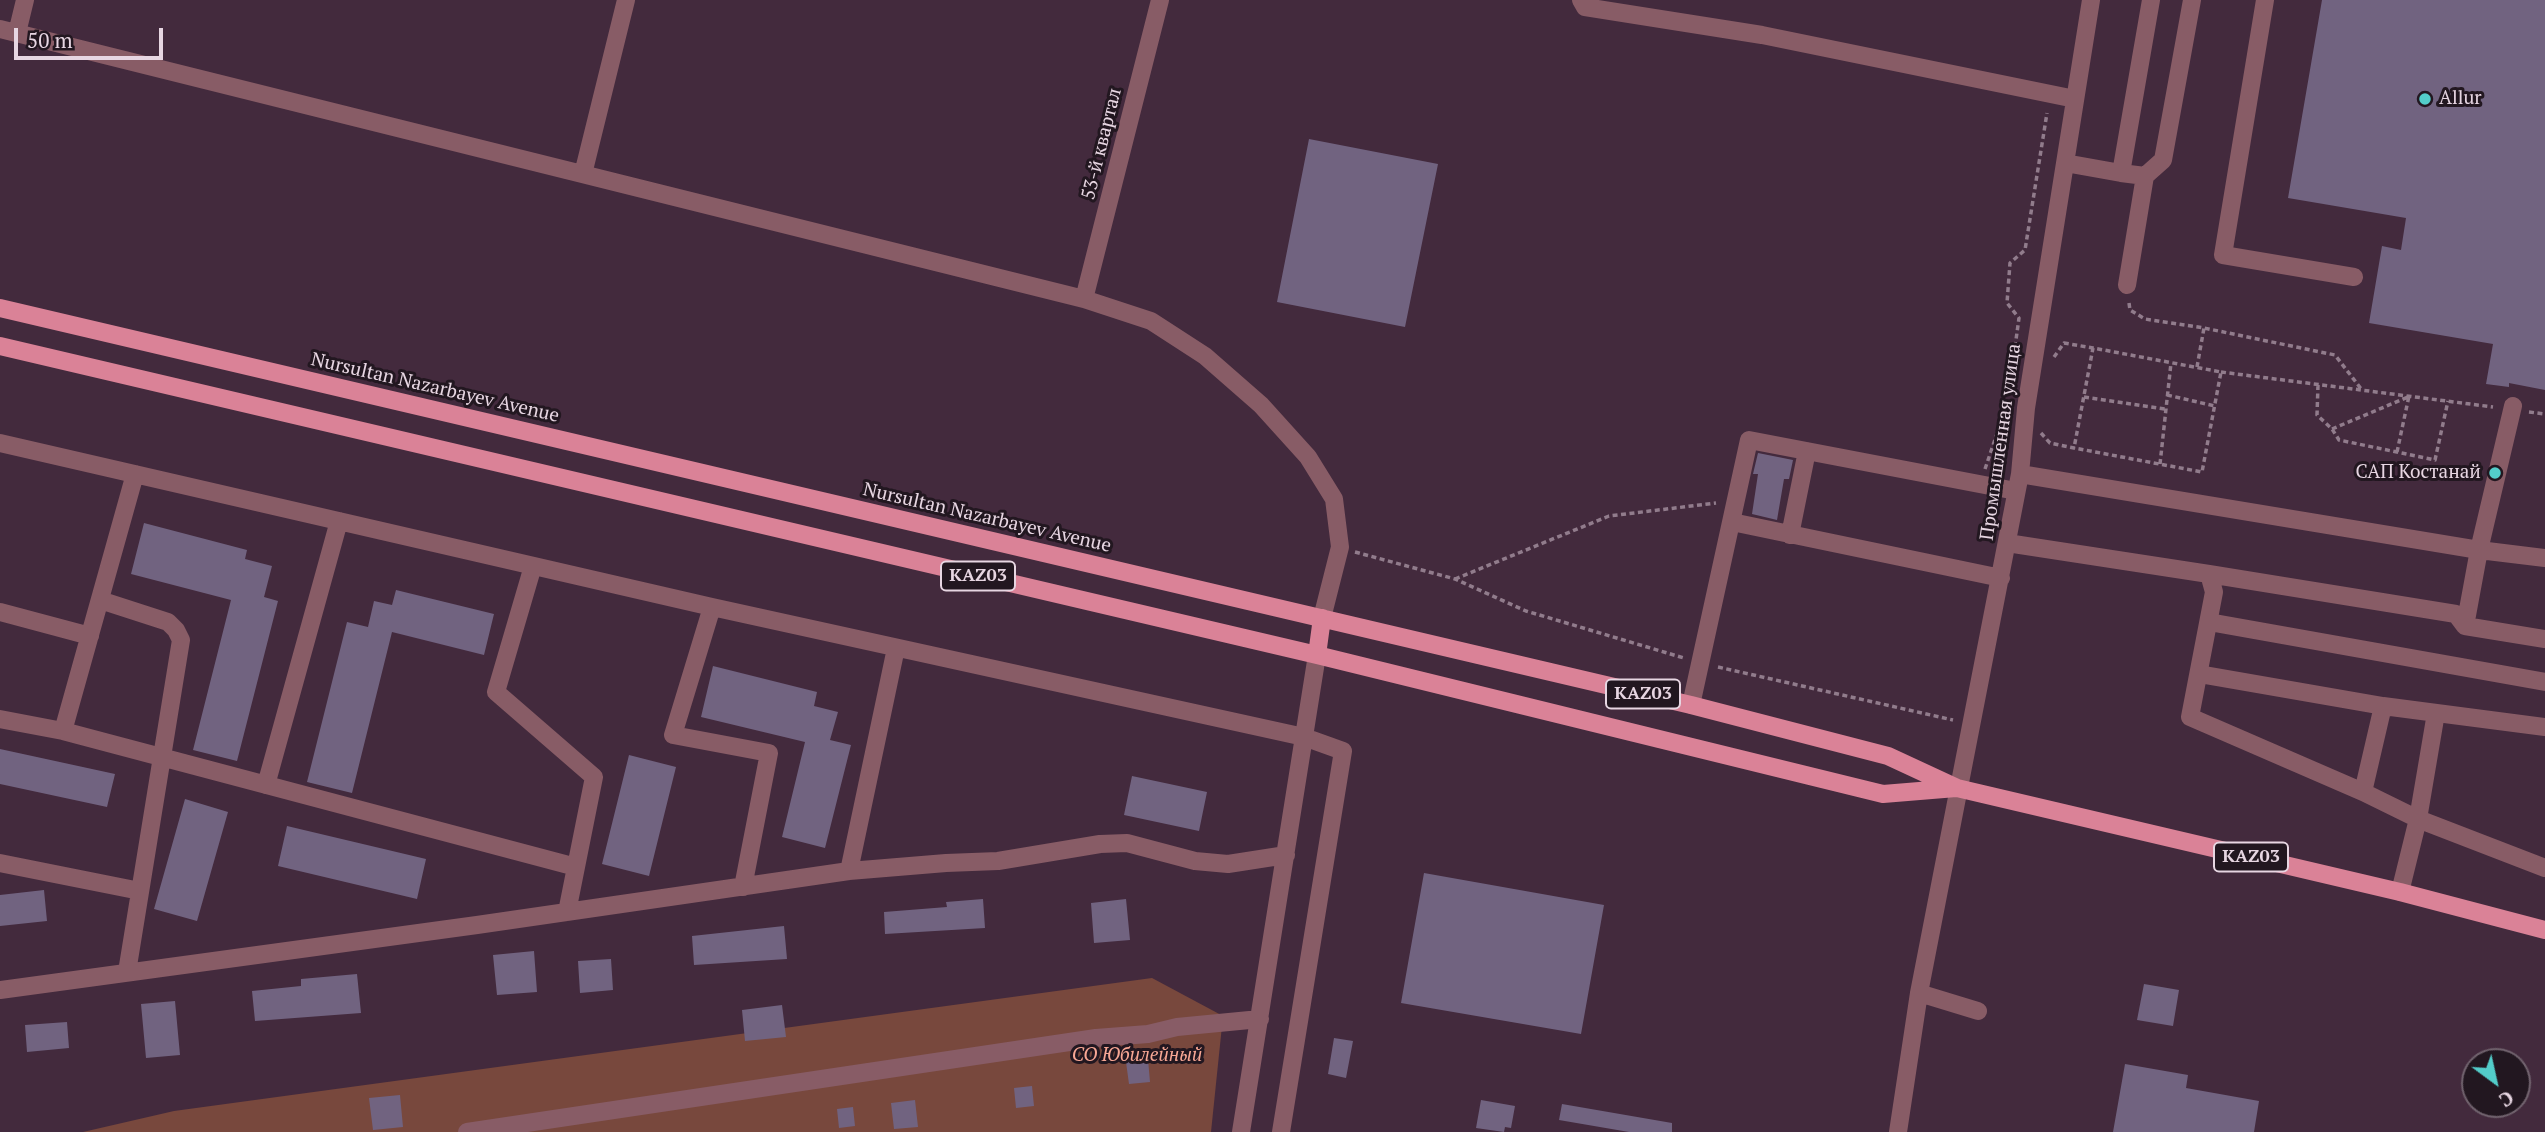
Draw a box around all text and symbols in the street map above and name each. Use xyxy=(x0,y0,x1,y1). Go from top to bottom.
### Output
scale bar xyxy=(18,14,166,58)
text: 50 m xyxy=(27,26,73,54)
street label: 53-й квартал xyxy=(1077,86,1127,202)
place label: Allur xyxy=(2439,88,2482,110)
marker: Allur xyxy=(2417,91,2433,107)
street label: Промышленная улица xyxy=(1976,342,2026,542)
street label: Nursultan Nazarbayev Avenue xyxy=(309,348,561,428)
place label: САП Костанай xyxy=(2355,462,2481,484)
marker: САП Костанай xyxy=(2487,465,2503,481)
street label: Nursultan Nazarbayev Avenue xyxy=(861,478,1113,558)
road number: KАZ03 xyxy=(941,562,1015,590)
road number: KАZ03 xyxy=(1606,680,1680,708)
road number: KАZ03 xyxy=(2214,842,2288,872)
park label: СО Юбилейный xyxy=(1072,1045,1202,1067)
north arrow xyxy=(2461,1048,2531,1118)
text: С xyxy=(2495,1085,2519,1113)

